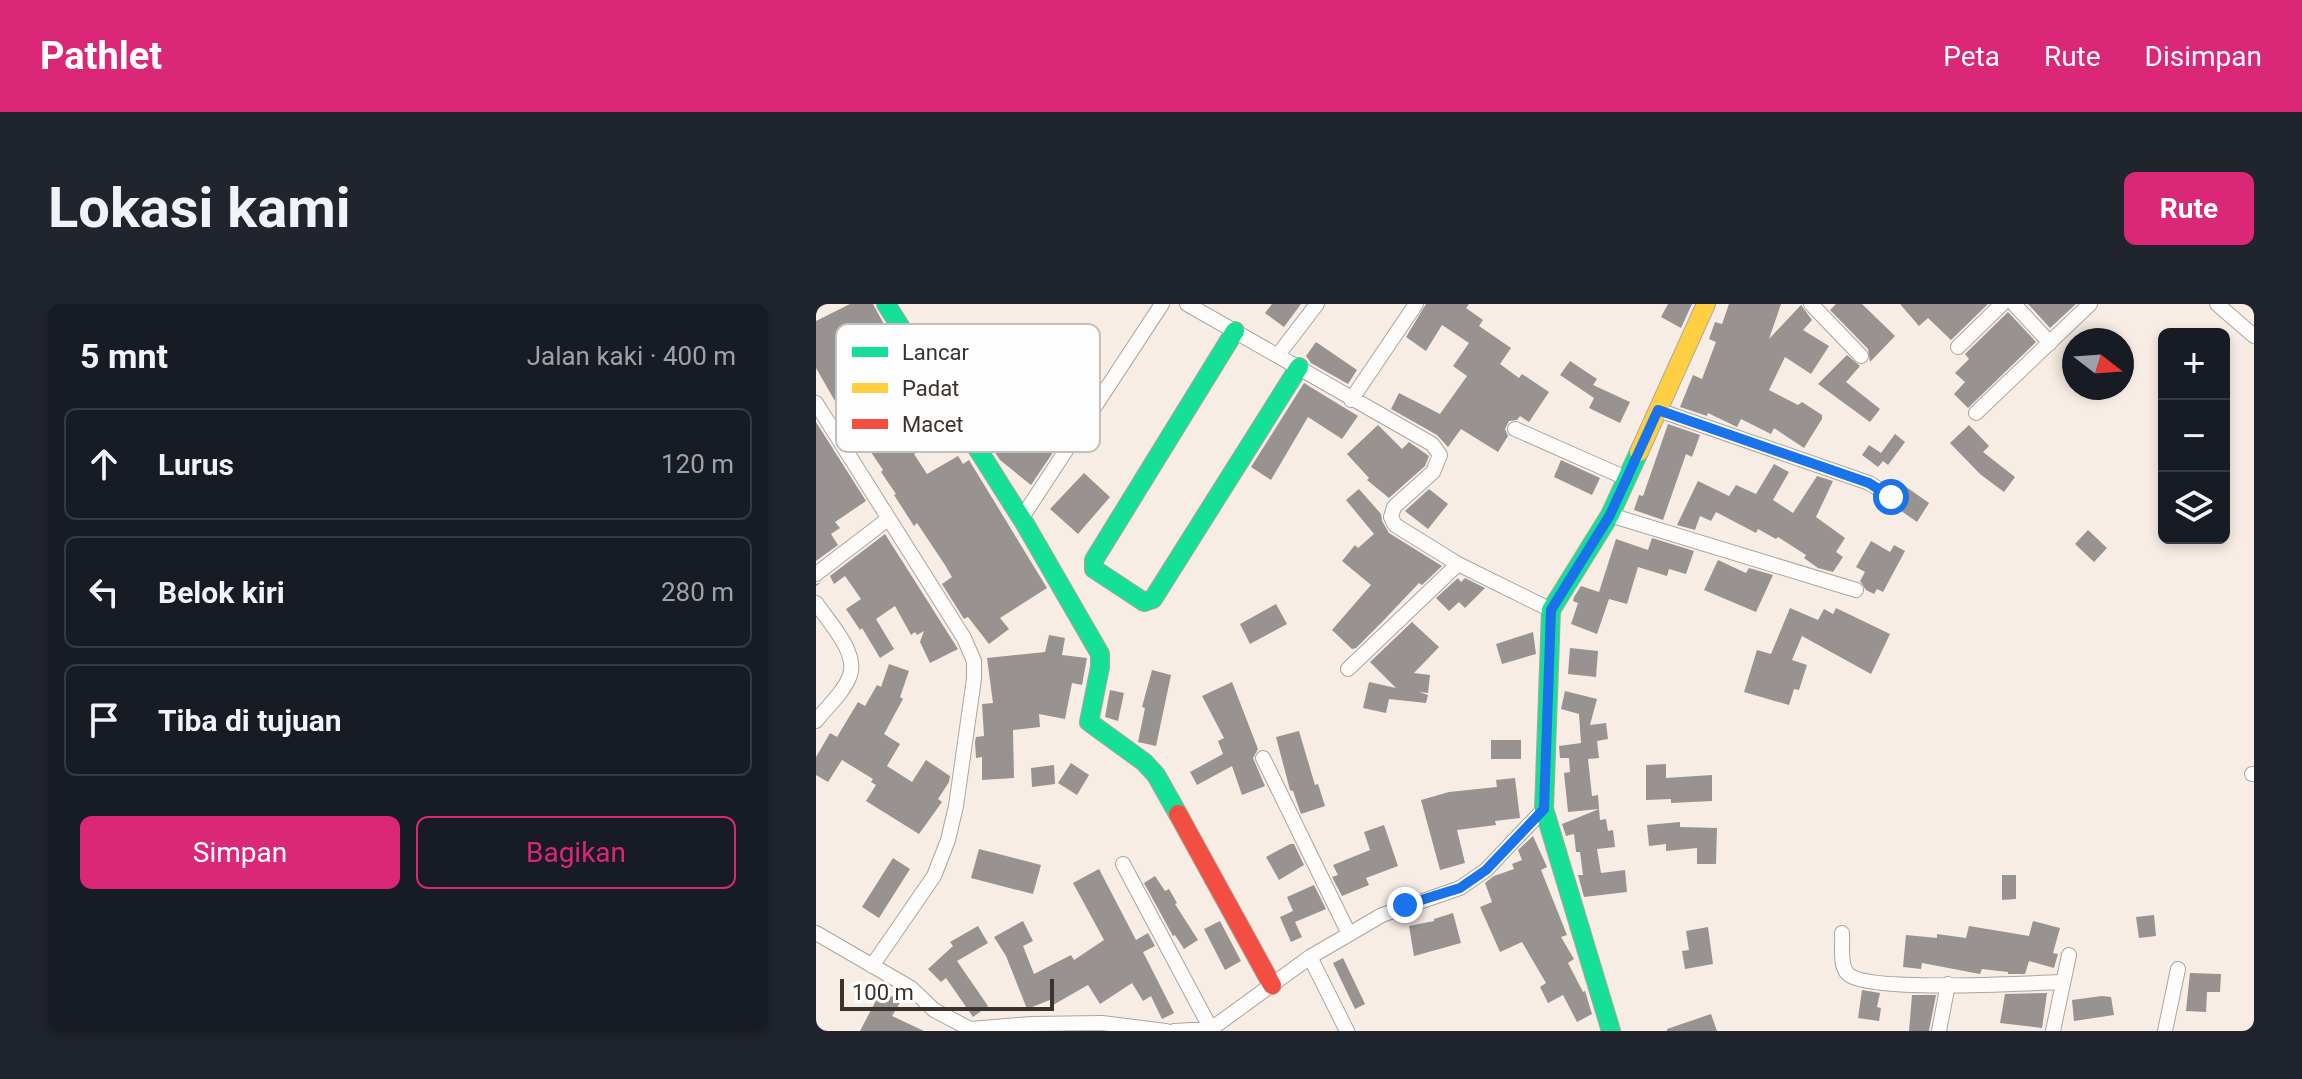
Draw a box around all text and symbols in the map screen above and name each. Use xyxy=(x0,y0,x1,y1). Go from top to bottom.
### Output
text: Pathlet xyxy=(40,34,162,78)
text: Peta xyxy=(1943,40,2000,73)
text: Rute xyxy=(2044,40,2101,73)
text: Disimpan xyxy=(2145,40,2262,73)
button: Rute xyxy=(2124,172,2254,245)
text: Lokasi kami xyxy=(48,175,351,241)
legend xyxy=(836,324,1100,452)
north arrow xyxy=(2062,328,2134,400)
map controls xyxy=(2158,328,2230,544)
button: + xyxy=(2158,328,2230,400)
text: 5 mnt xyxy=(80,336,168,376)
text: Lancar xyxy=(902,340,969,365)
text: Jalan kaki · 400 m xyxy=(527,341,736,371)
text: Padat xyxy=(902,376,959,401)
button: − xyxy=(2158,400,2230,472)
text: Macet xyxy=(902,412,964,437)
icon: ahead xyxy=(82,442,126,486)
text: Lurus xyxy=(158,447,234,482)
text: 120 m xyxy=(661,449,734,479)
button: layers xyxy=(2158,472,2230,544)
route start xyxy=(1873,479,1909,515)
icon: left xyxy=(82,570,126,614)
text: Belok kiri xyxy=(158,575,285,610)
text: 280 m xyxy=(661,577,734,607)
icon: arrive xyxy=(82,698,126,742)
text: Tiba di tujuan xyxy=(158,703,342,738)
button: Simpan xyxy=(80,816,400,889)
button: Bagikan xyxy=(416,816,736,889)
route end xyxy=(1387,887,1423,923)
scale bar xyxy=(840,975,1054,1011)
text: 100 m xyxy=(852,980,914,1005)

